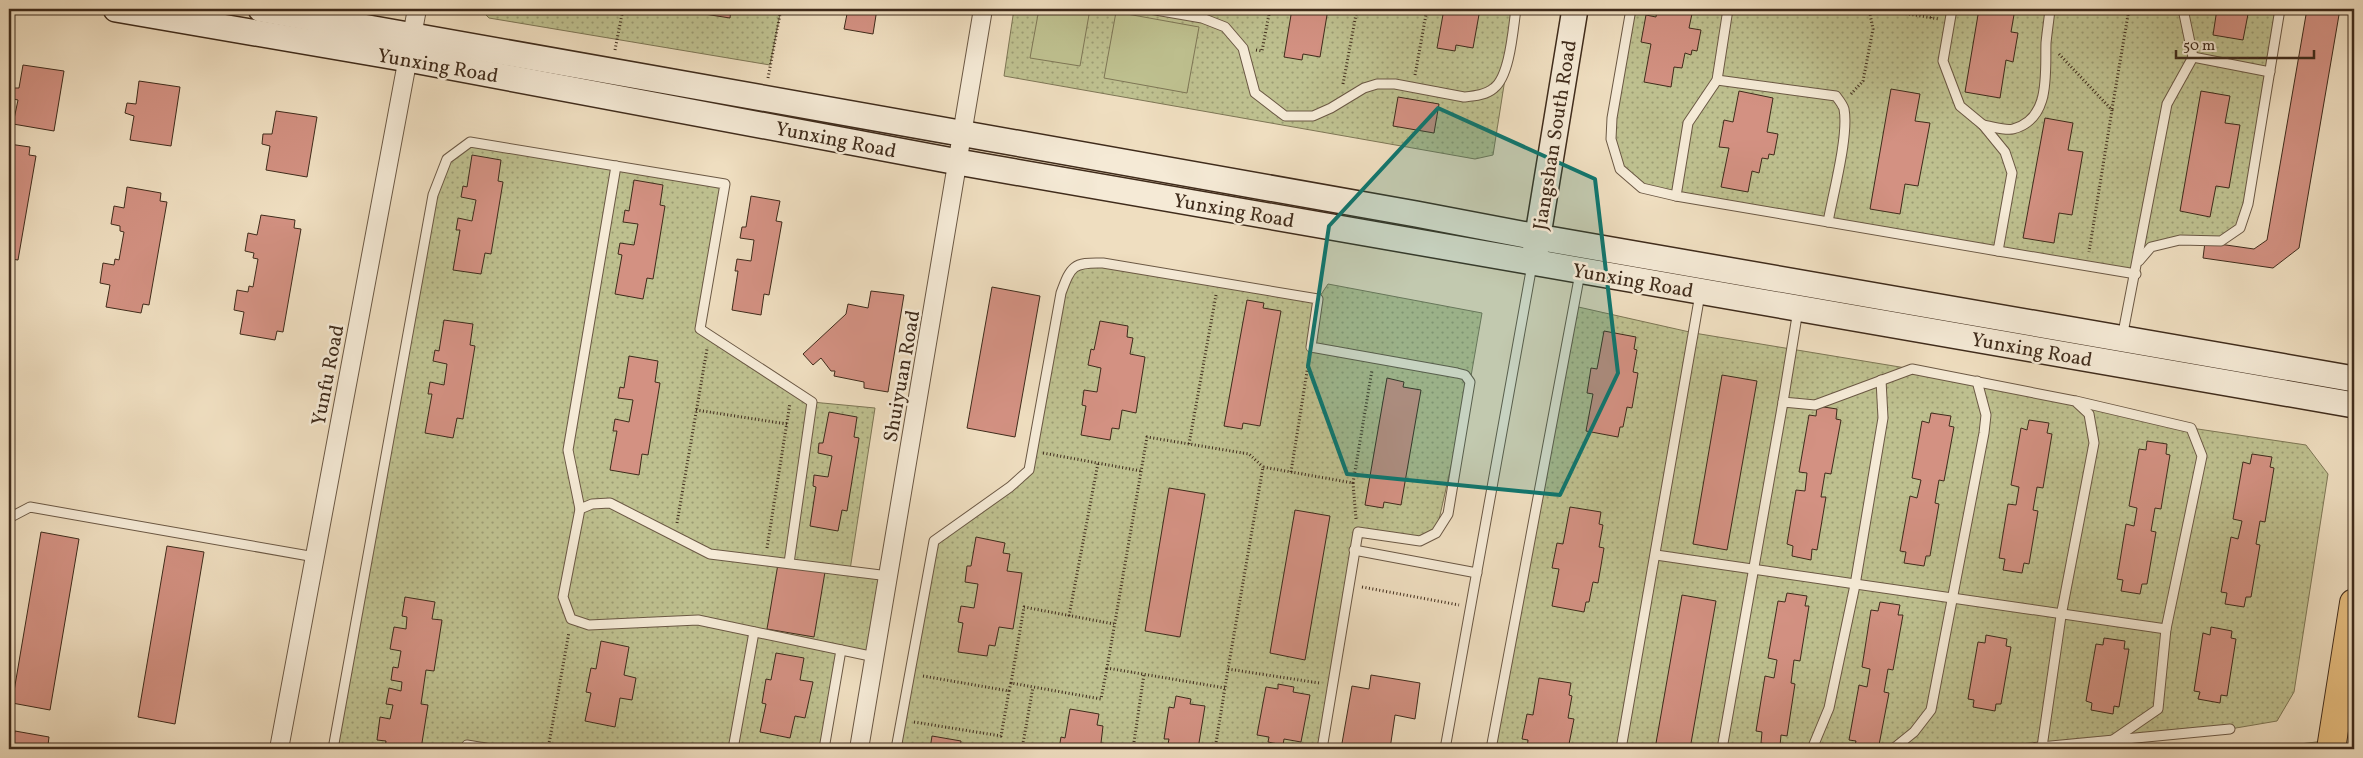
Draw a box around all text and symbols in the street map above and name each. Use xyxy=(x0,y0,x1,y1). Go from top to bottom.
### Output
scale bar xyxy=(2176,28,2313,60)
text: 50 m xyxy=(2183,36,2215,57)
street label: Jiangshan South Road xyxy=(1527,38,1585,232)
street label: Yunxing Road xyxy=(375,43,500,91)
street label: Yunxing Road xyxy=(773,116,898,166)
street label: Yunxing Road xyxy=(1171,188,1296,236)
street label: Yunxing Road xyxy=(1570,258,1695,306)
street label: Shuiyuan Road xyxy=(878,308,928,444)
street label: Yunfu Road xyxy=(305,323,352,428)
street label: Yunxing Road xyxy=(1969,327,2094,375)

